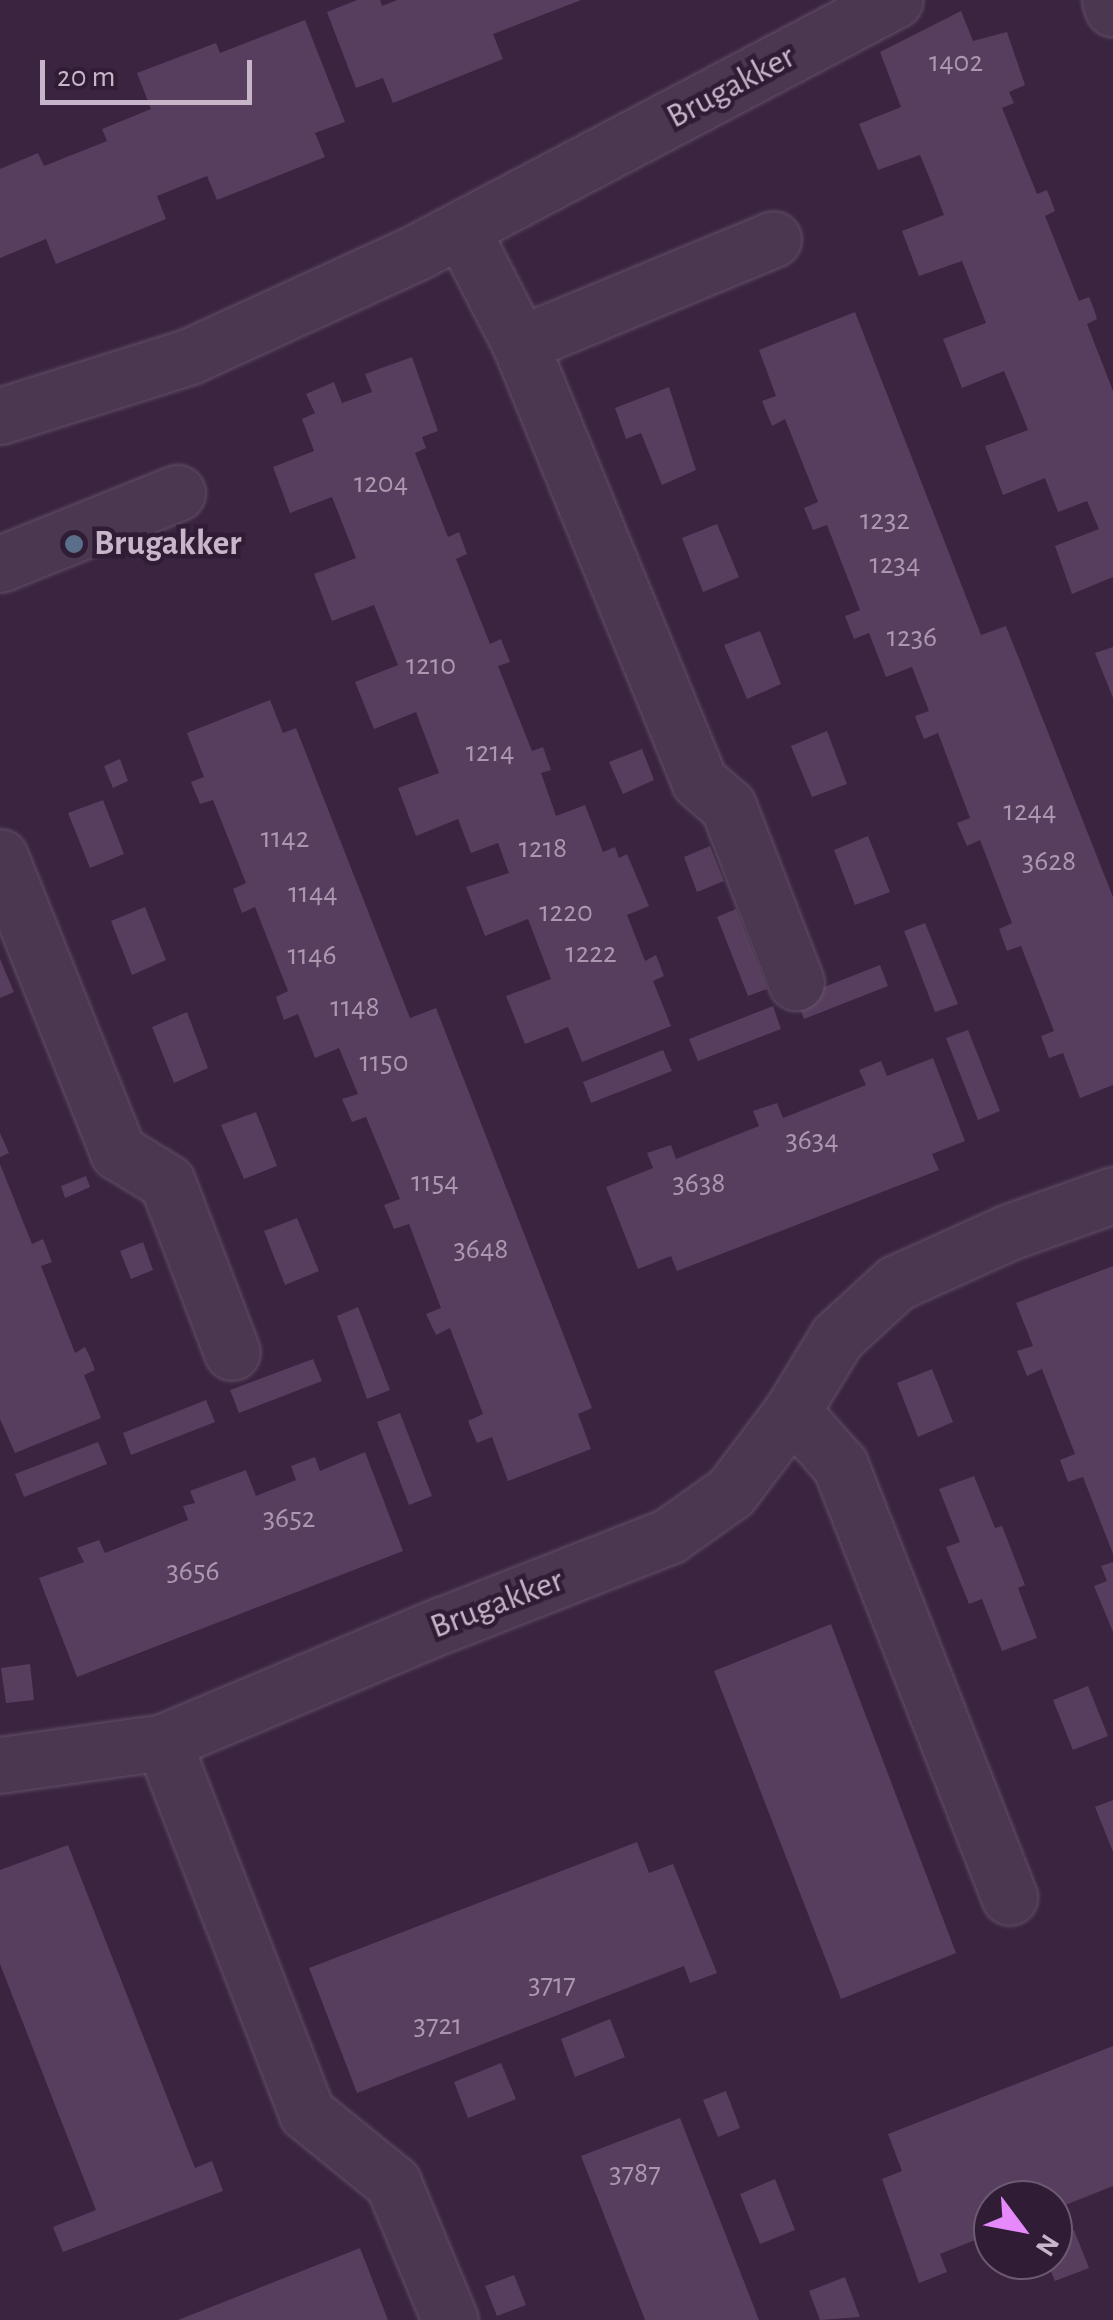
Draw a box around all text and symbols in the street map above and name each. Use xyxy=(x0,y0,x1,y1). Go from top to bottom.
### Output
street label: Brugakker xyxy=(660,36,802,138)
scale bar xyxy=(45,40,258,102)
house number: 1402 xyxy=(929,44,983,80)
text: 20 m xyxy=(57,62,115,92)
house number: 1204 xyxy=(354,465,408,501)
house number: 1232 xyxy=(860,502,910,538)
place label: Brugakker xyxy=(94,523,241,565)
marker: Brugakker xyxy=(63,533,85,555)
house number: 1234 xyxy=(870,546,920,582)
house number: 1236 xyxy=(887,619,937,655)
house number: 1210 xyxy=(406,647,456,683)
house number: 1214 xyxy=(466,734,514,770)
house number: 1244 xyxy=(1004,793,1056,829)
house number: 1142 xyxy=(261,820,309,856)
house number: 1218 xyxy=(519,830,567,866)
house number: 3628 xyxy=(1022,843,1076,879)
house number: 1144 xyxy=(288,875,338,911)
house number: 1220 xyxy=(539,894,593,930)
house number: 1222 xyxy=(565,935,617,971)
house number: 1146 xyxy=(287,937,337,973)
house number: 1148 xyxy=(330,989,380,1025)
house number: 1150 xyxy=(359,1044,409,1080)
house number: 3634 xyxy=(785,1122,839,1158)
house number: 1154 xyxy=(411,1164,459,1200)
house number: 3638 xyxy=(672,1165,726,1201)
house number: 3648 xyxy=(453,1231,509,1267)
house number: 3652 xyxy=(263,1500,315,1536)
house number: 3656 xyxy=(166,1553,220,1589)
street label: Brugakker xyxy=(425,1559,569,1649)
house number: 3717 xyxy=(528,1966,576,2002)
house number: 3721 xyxy=(414,2007,462,2043)
house number: 3787 xyxy=(609,2155,661,2191)
north arrow xyxy=(973,2180,1073,2280)
text: N xyxy=(1030,2229,1064,2261)

